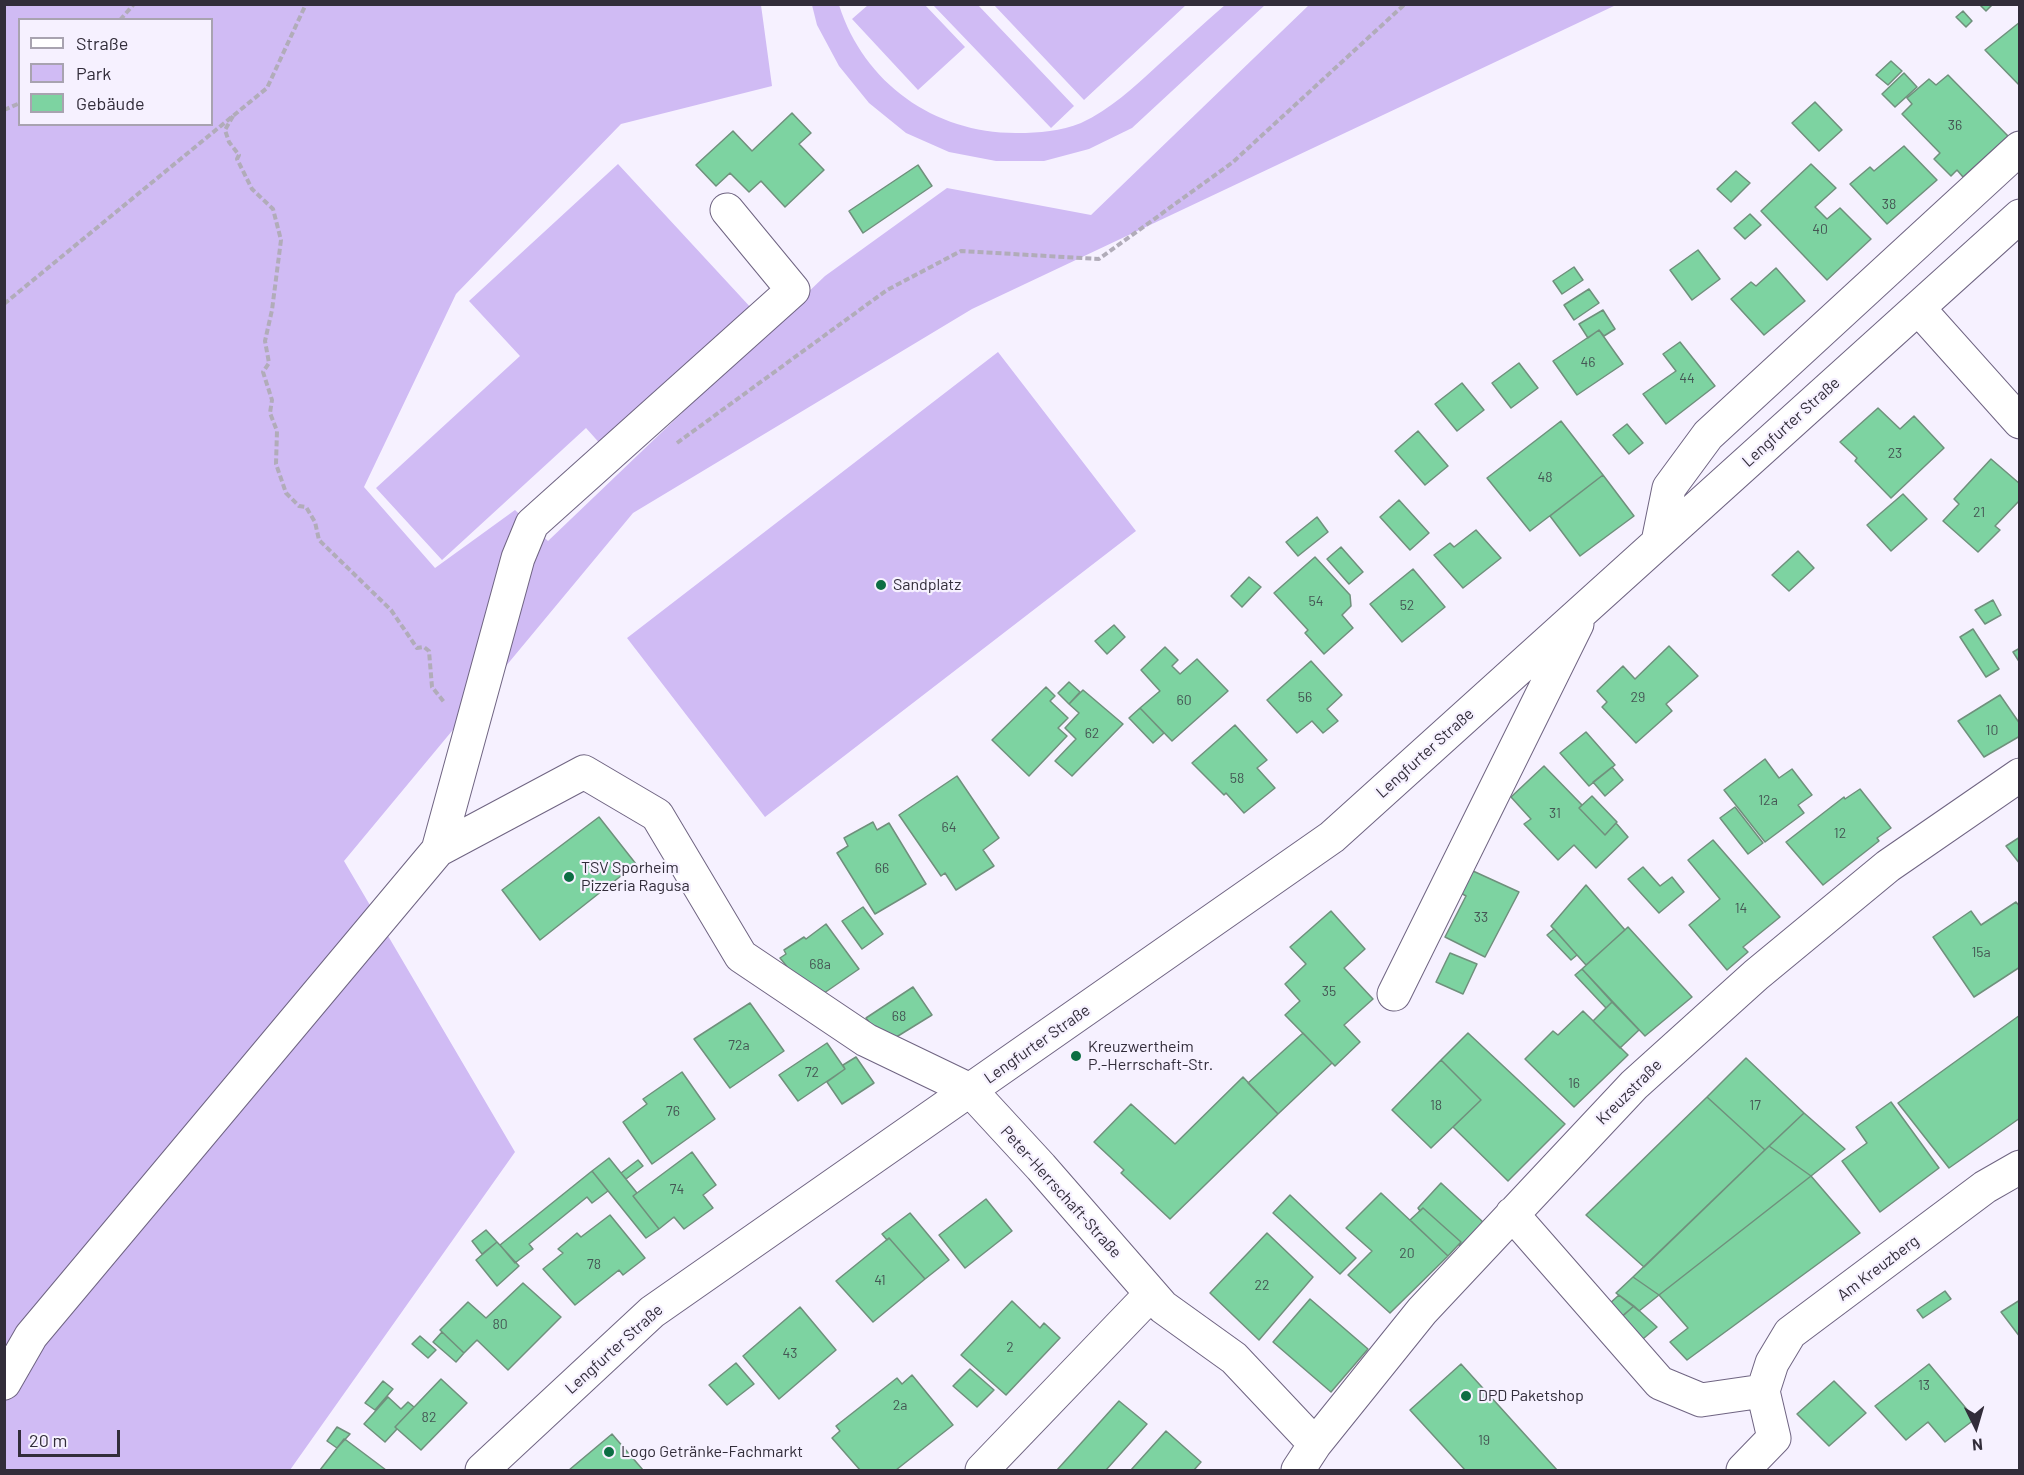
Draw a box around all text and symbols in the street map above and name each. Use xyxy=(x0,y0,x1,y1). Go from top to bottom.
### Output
legend xyxy=(18,18,213,126)
text: Straße xyxy=(76,32,128,54)
text: Park xyxy=(76,62,111,84)
text: Gebäude xyxy=(76,92,145,114)
house number: 36 xyxy=(1948,117,1962,133)
house number: 38 xyxy=(1882,196,1896,212)
house number: 40 xyxy=(1812,221,1828,237)
house number: 46 xyxy=(1581,354,1595,370)
house number: 44 xyxy=(1679,370,1695,386)
street label: Lengfurter Straße xyxy=(1738,373,1844,471)
house number: 23 xyxy=(1888,445,1902,461)
house number: 48 xyxy=(1537,469,1553,485)
house number: 21 xyxy=(1973,504,1985,520)
place label: Sandplatz xyxy=(893,575,961,595)
marker: Sandplatz xyxy=(874,578,888,592)
house number: 54 xyxy=(1309,593,1323,609)
house number: 52 xyxy=(1400,597,1414,613)
house number: 56 xyxy=(1298,689,1312,705)
house number: 29 xyxy=(1631,689,1645,705)
house number: 60 xyxy=(1176,692,1192,708)
street label: Lengfurter Straße xyxy=(1372,704,1478,802)
house number: 10 xyxy=(1986,722,1998,738)
house number: 62 xyxy=(1085,725,1099,741)
house number: 58 xyxy=(1230,770,1244,786)
house number: 12a xyxy=(1758,792,1778,808)
house number: 31 xyxy=(1549,805,1561,821)
house number: 64 xyxy=(942,819,956,835)
house number: 12 xyxy=(1834,825,1846,841)
place label: TSV Sporheim Pizzeria Ragusa xyxy=(581,858,690,896)
house number: 66 xyxy=(875,860,889,876)
marker: TSV Sporheim Pizzeria Ragusa xyxy=(562,870,576,884)
house number: 14 xyxy=(1735,900,1747,916)
house number: 33 xyxy=(1474,909,1488,925)
house number: 15a xyxy=(1971,944,1991,960)
house number: 68a xyxy=(809,956,831,972)
house number: 35 xyxy=(1322,983,1336,999)
street label: Lengfurter Straße xyxy=(980,1000,1094,1088)
house number: 68 xyxy=(892,1008,906,1024)
house number: 72a xyxy=(728,1037,750,1053)
place label: Kreuzwertheim P.-Herrschaft-Str. xyxy=(1088,1037,1213,1075)
marker: Kreuzwertheim P.-Herrschaft-Str. xyxy=(1069,1049,1083,1063)
street label: Kreuzstraße xyxy=(1592,1055,1666,1129)
house number: 72 xyxy=(805,1064,819,1080)
house number: 16 xyxy=(1568,1075,1580,1091)
house number: 18 xyxy=(1430,1097,1442,1113)
house number: 17 xyxy=(1749,1097,1761,1113)
house number: 76 xyxy=(666,1103,680,1119)
street label: Peter-Herrschaft-Straße xyxy=(997,1122,1125,1262)
house number: 74 xyxy=(670,1181,684,1197)
street label: Am Kreuzberg xyxy=(1833,1231,1923,1305)
house number: 20 xyxy=(1399,1245,1415,1261)
house number: 78 xyxy=(587,1256,601,1272)
house number: 41 xyxy=(874,1272,886,1288)
house number: 22 xyxy=(1254,1277,1270,1293)
street label: Lengfurter Straße xyxy=(561,1300,667,1398)
house number: 80 xyxy=(492,1316,508,1332)
house number: 2 xyxy=(1006,1339,1014,1355)
house number: 43 xyxy=(783,1345,797,1361)
house number: 13 xyxy=(1918,1377,1930,1393)
place label: DPD Paketshop xyxy=(1478,1386,1584,1406)
marker: DPD Paketshop xyxy=(1459,1389,1473,1403)
house number: 2a xyxy=(893,1397,907,1413)
north arrow xyxy=(1946,1397,2006,1457)
house number: 82 xyxy=(422,1409,436,1425)
scale bar xyxy=(21,1418,123,1456)
text: 20 m xyxy=(29,1429,67,1451)
house number: 19 xyxy=(1478,1432,1490,1448)
text: N xyxy=(1971,1436,1984,1455)
place label: Logo Getränke-Fachmarkt xyxy=(621,1442,803,1462)
marker: Logo Getränke-Fachmarkt xyxy=(602,1445,616,1459)

